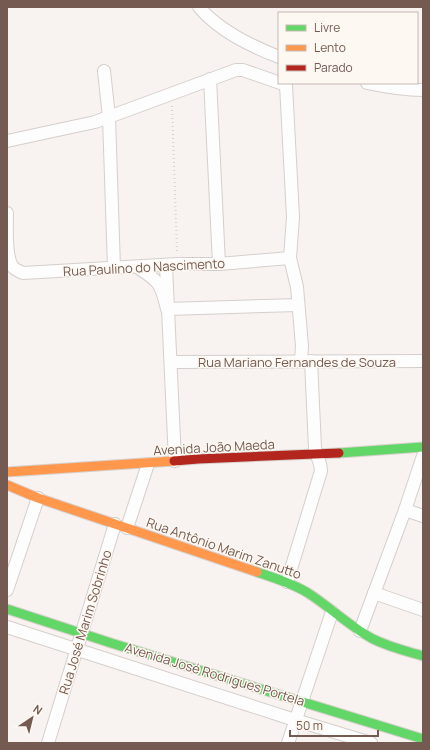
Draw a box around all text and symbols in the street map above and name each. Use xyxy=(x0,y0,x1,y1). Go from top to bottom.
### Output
legend xyxy=(278,12,418,84)
text: Livre xyxy=(314,19,340,36)
text: Lento xyxy=(314,39,346,56)
text: Parado xyxy=(314,59,353,76)
street label: Rua Paulino do Nascimento xyxy=(63,254,226,280)
street label: Rua Mariano Fernandes de Souza xyxy=(198,353,396,371)
street label: Avenida João Maeda xyxy=(153,435,275,459)
street label: Rua Antônio Marim Zanutto xyxy=(144,513,304,583)
street label: Rua José Marim Sobrinho xyxy=(54,547,116,696)
street label: Avenida José Rodrigues Portela xyxy=(123,638,307,710)
north arrow xyxy=(12,698,52,738)
text: N xyxy=(30,701,46,718)
scale bar xyxy=(290,712,378,738)
text: 50 m xyxy=(296,717,323,734)

